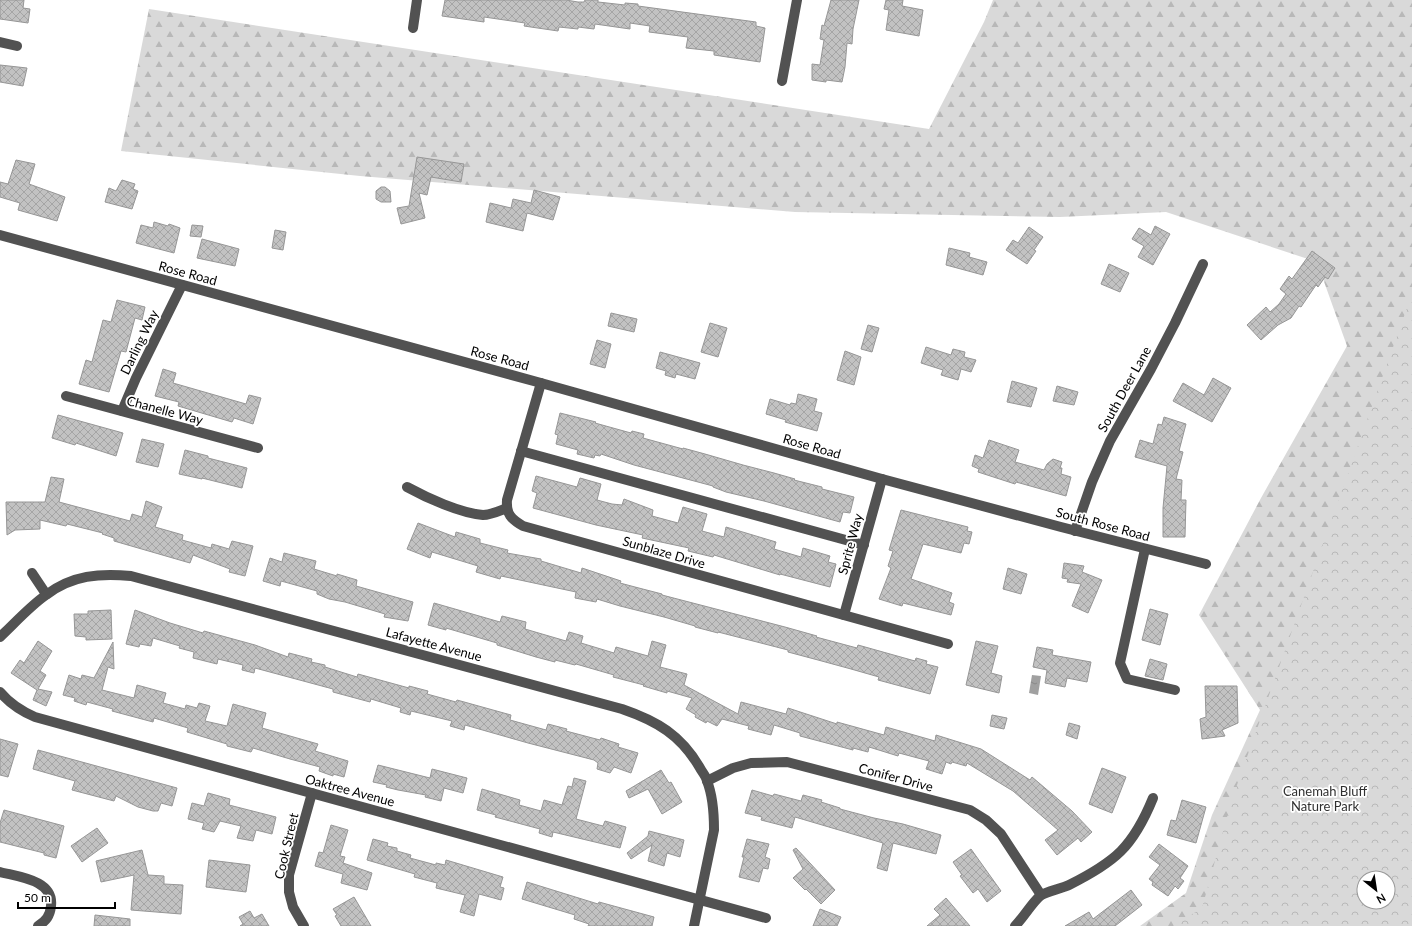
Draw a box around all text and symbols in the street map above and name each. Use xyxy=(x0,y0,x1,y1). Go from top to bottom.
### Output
street label: Rose Road xyxy=(157,258,219,288)
street label: Darling Way xyxy=(116,307,162,377)
street label: Rose Road xyxy=(469,343,531,373)
street label: South Deer Lane xyxy=(1094,343,1154,435)
street label: Chanelle Way xyxy=(125,392,205,428)
street label: Rose Road xyxy=(781,430,843,462)
street label: South Rose Road xyxy=(1054,504,1152,544)
street label: Sprite Way xyxy=(834,511,866,576)
street label: Sunblaze Drive xyxy=(621,533,707,571)
street label: Lafayette Avenue xyxy=(384,623,484,665)
street label: Conifer Drive xyxy=(857,759,935,795)
street label: Oaktree Avenue xyxy=(303,770,397,810)
park label: Canemah Bluff Nature Park xyxy=(1283,783,1367,814)
street label: Cook Street xyxy=(271,811,301,881)
north arrow xyxy=(1356,870,1396,910)
scale bar xyxy=(18,884,115,910)
text: 50 m xyxy=(24,890,51,905)
text: N xyxy=(1374,891,1388,907)

